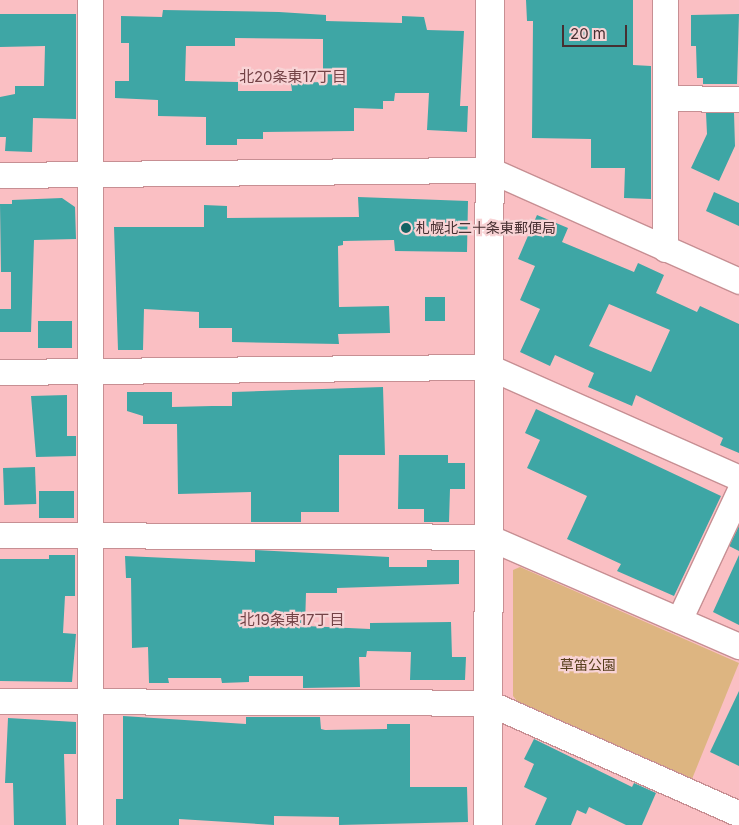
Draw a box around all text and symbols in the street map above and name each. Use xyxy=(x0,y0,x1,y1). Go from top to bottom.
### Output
scale bar xyxy=(564,15,629,47)
text: 20 m xyxy=(570,24,606,43)
district label: 北20条東17丁目 xyxy=(239,68,347,86)
place label: 札幌北二十条東郵便局 xyxy=(416,220,556,236)
marker: 札幌北二十条東郵便局 xyxy=(400,222,412,234)
district label: 北19条東17丁目 xyxy=(240,611,344,629)
park label: 草笛公園 xyxy=(560,657,616,673)

